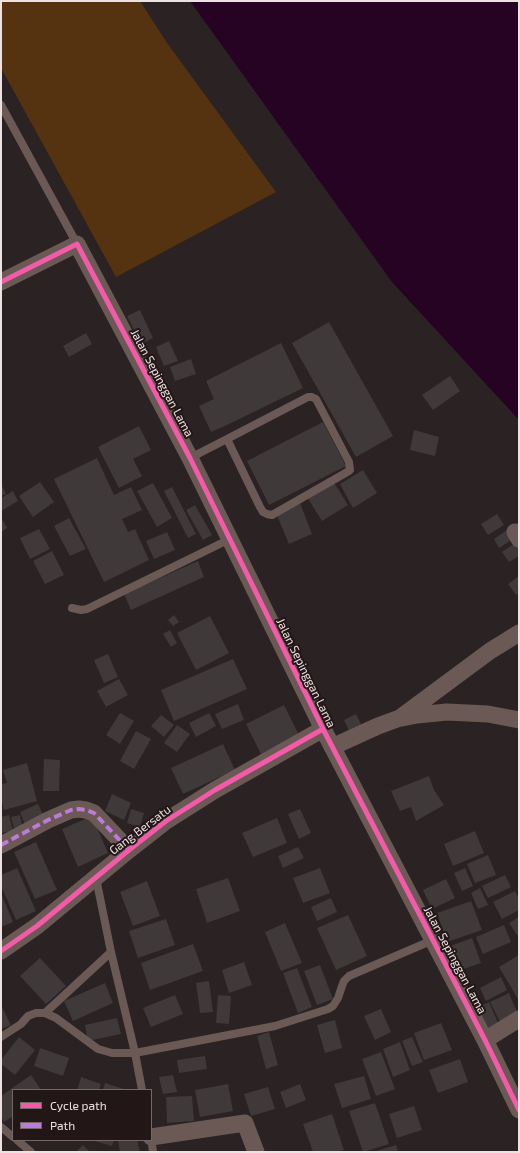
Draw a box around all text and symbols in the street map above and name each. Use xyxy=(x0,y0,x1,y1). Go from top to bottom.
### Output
street label: Jalan Sepinggan Lama xyxy=(127,327,197,439)
street label: Jalan Sepinggan Lama xyxy=(273,616,339,730)
street label: Gang Bersatu xyxy=(106,802,174,858)
street label: Jalan Sepinggan Lama xyxy=(420,904,490,1016)
legend xyxy=(12,1089,152,1141)
text: Cycle path xyxy=(50,1098,107,1112)
text: Path xyxy=(50,1118,75,1132)

